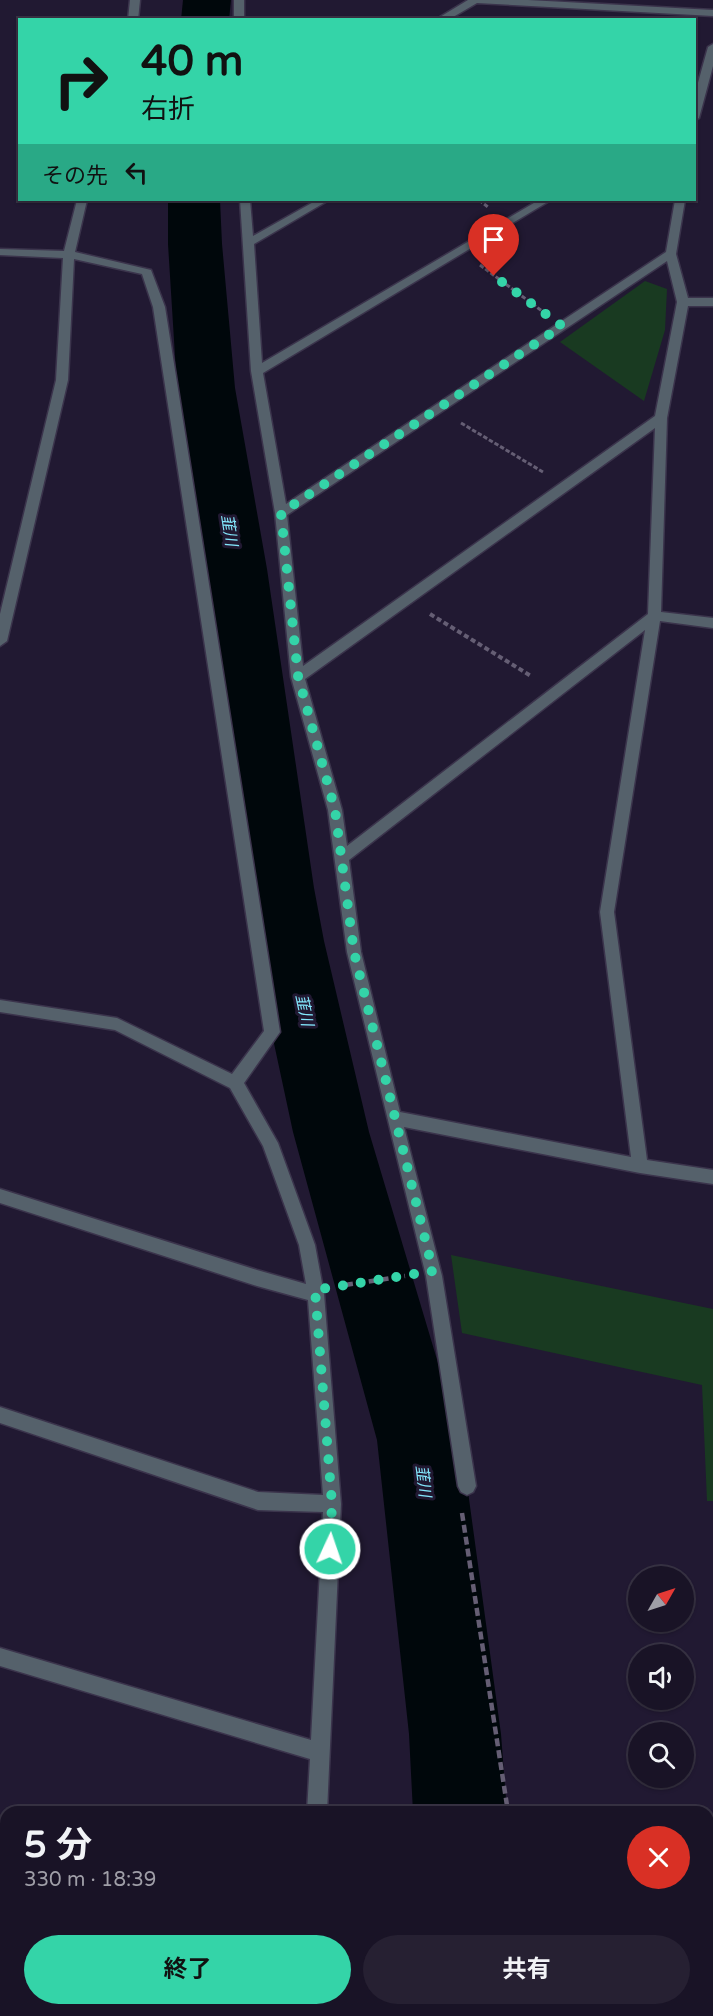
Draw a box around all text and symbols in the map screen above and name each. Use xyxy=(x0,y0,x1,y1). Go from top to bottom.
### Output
text: 40 m xyxy=(141,36,243,87)
icon: right xyxy=(42,42,120,120)
text: 右折 xyxy=(141,93,195,126)
icon: left xyxy=(120,156,153,189)
text: その先 xyxy=(42,163,108,189)
pin xyxy=(468,214,519,276)
icon: arrive xyxy=(477,223,510,256)
water label: 韮川 xyxy=(217,513,242,549)
water label: 韮川 xyxy=(291,992,318,1030)
water label: 韮川 xyxy=(411,1464,435,1500)
position arrow xyxy=(298,1517,362,1581)
north arrow xyxy=(628,1566,694,1632)
map controls xyxy=(628,1566,694,1788)
button: sound xyxy=(628,1644,694,1710)
button: search xyxy=(628,1722,694,1788)
text: 5 分 xyxy=(24,1824,92,1867)
button: close xyxy=(627,1826,690,1889)
text: 330 m · 18:39 xyxy=(24,1868,156,1892)
button: 終了 xyxy=(24,1935,351,2004)
button: 共有 xyxy=(363,1935,690,2004)

